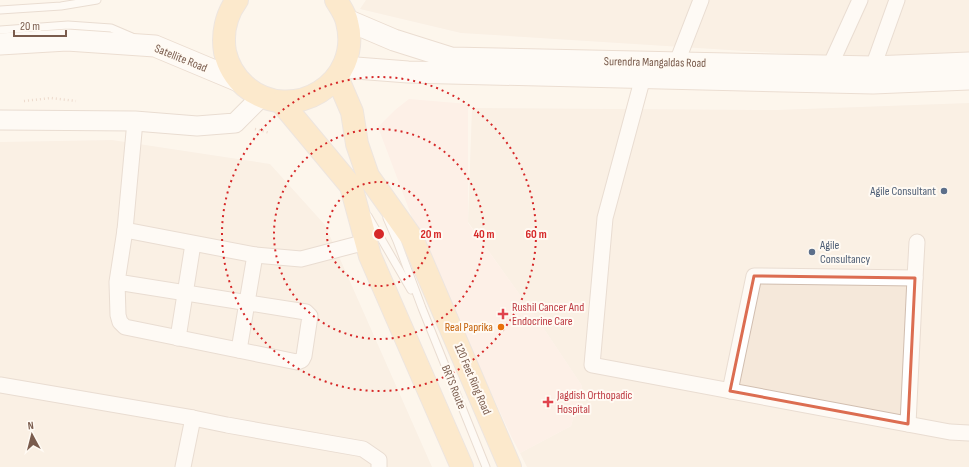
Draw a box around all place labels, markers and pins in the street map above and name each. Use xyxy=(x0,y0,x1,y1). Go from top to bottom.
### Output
place label: Agile Consultant xyxy=(869,184,936,199)
marker: Agile Consultant xyxy=(939,186,949,196)
centre of rings xyxy=(372,227,386,241)
place label: Agile Consultancy xyxy=(819,238,870,267)
marker: Agile Consultancy xyxy=(807,247,817,257)
place label: Rushil Cancer And Endocrine Care xyxy=(512,300,584,329)
marker: Rushil Cancer And Endocrine Care xyxy=(497,308,509,320)
place label: Real Paprika xyxy=(445,320,493,335)
marker: Real Paprika xyxy=(496,322,506,332)
place label: Jagdish Orthopadic Hospital xyxy=(556,388,633,417)
marker: Jagdish Orthopadic Hospital xyxy=(542,396,554,408)

